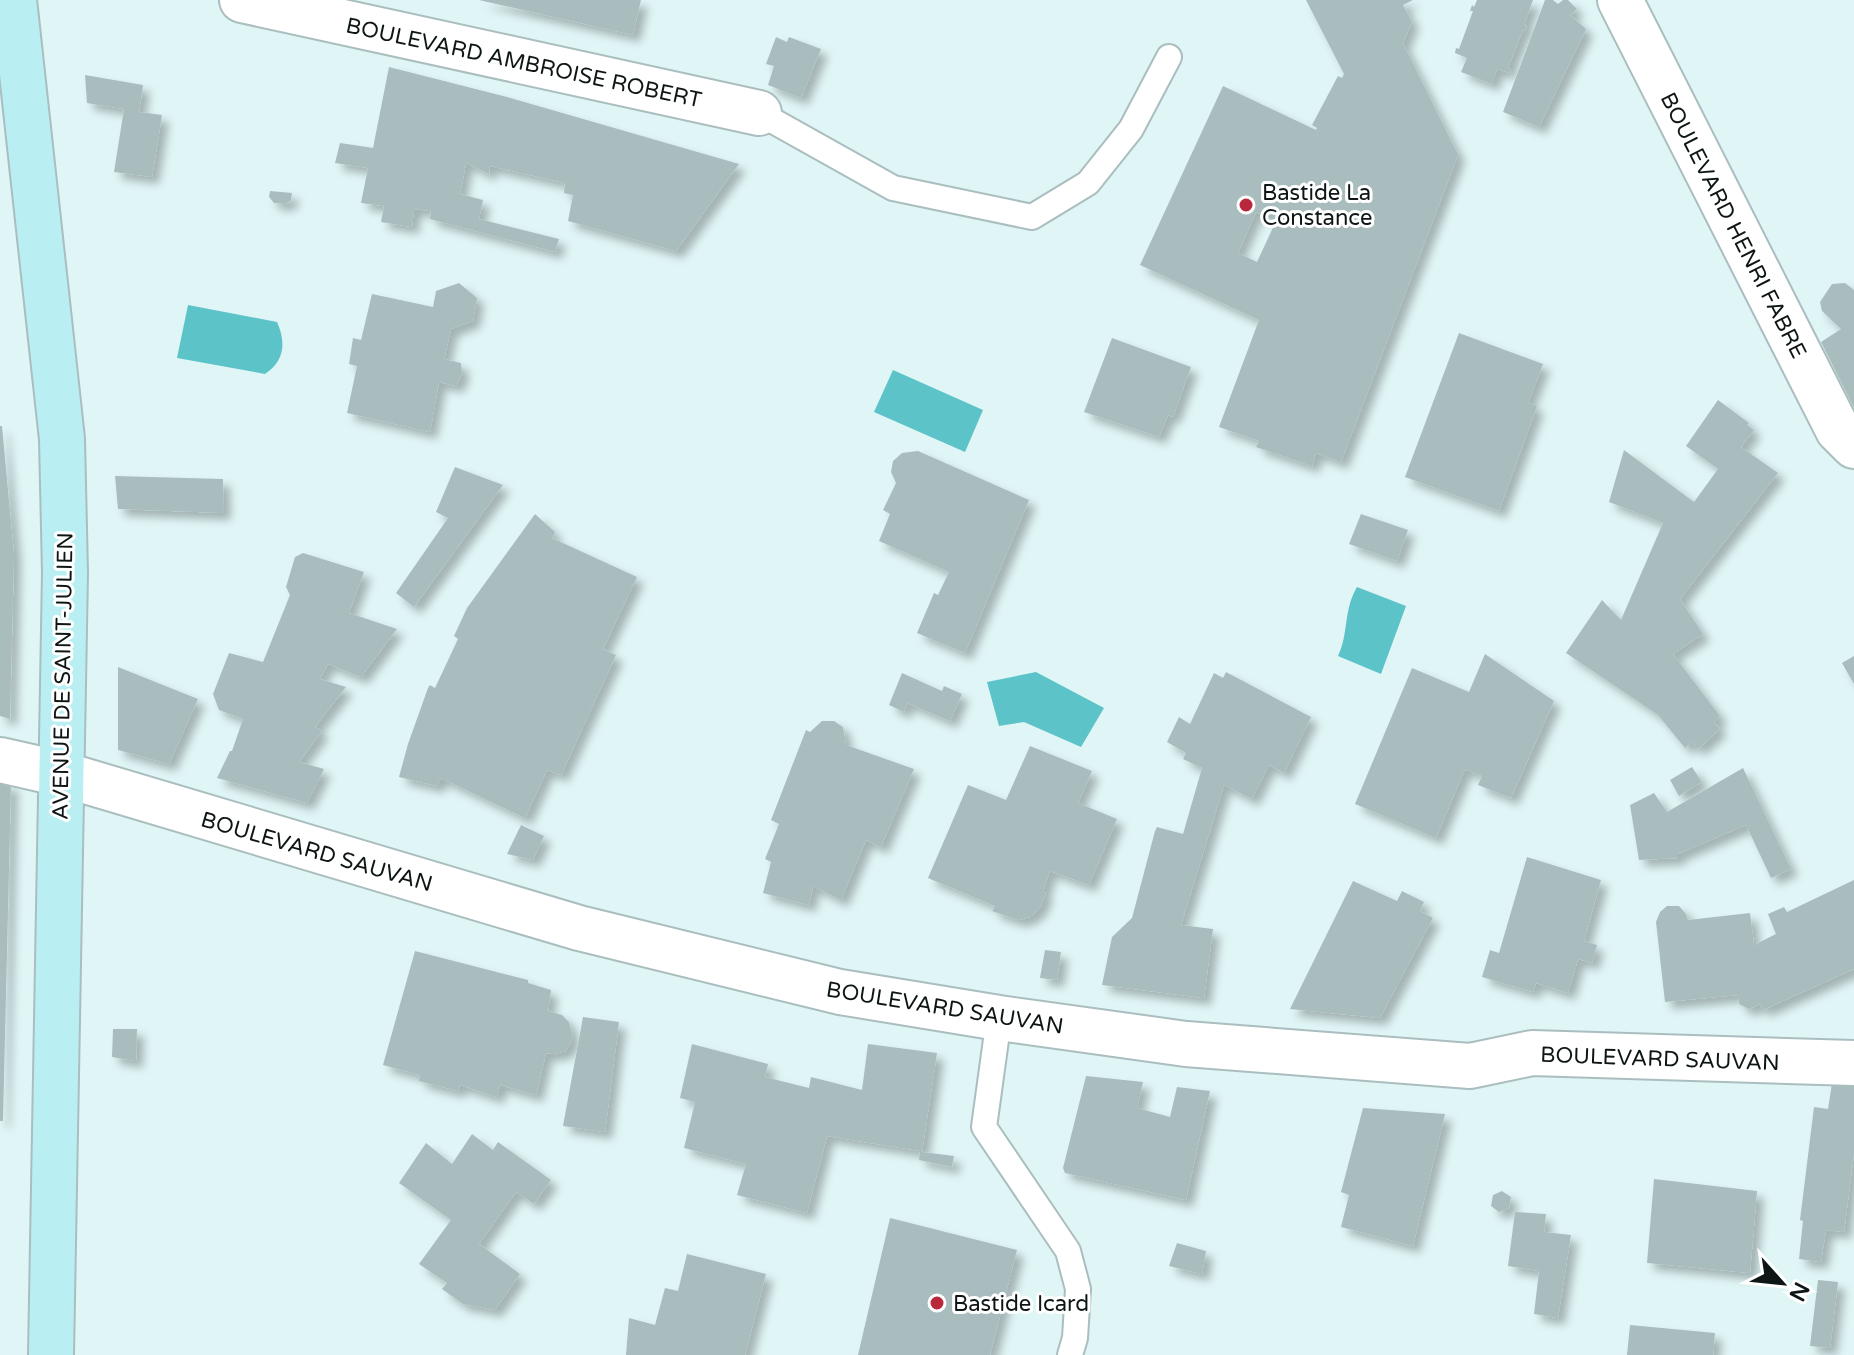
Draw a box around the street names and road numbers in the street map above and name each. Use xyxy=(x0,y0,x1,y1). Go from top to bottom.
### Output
street label: BOULEVARD AMBROISE ROBERT xyxy=(344,13,705,114)
street label: BOULEVARD HENRI FABRE xyxy=(1655,88,1812,363)
street label: AVENUE DE SAINT-JULIEN xyxy=(47,532,79,820)
street label: BOULEVARD SAUVAN xyxy=(198,806,436,897)
street label: BOULEVARD SAUVAN xyxy=(824,976,1065,1040)
street label: BOULEVARD SAUVAN xyxy=(1540,1042,1780,1076)

